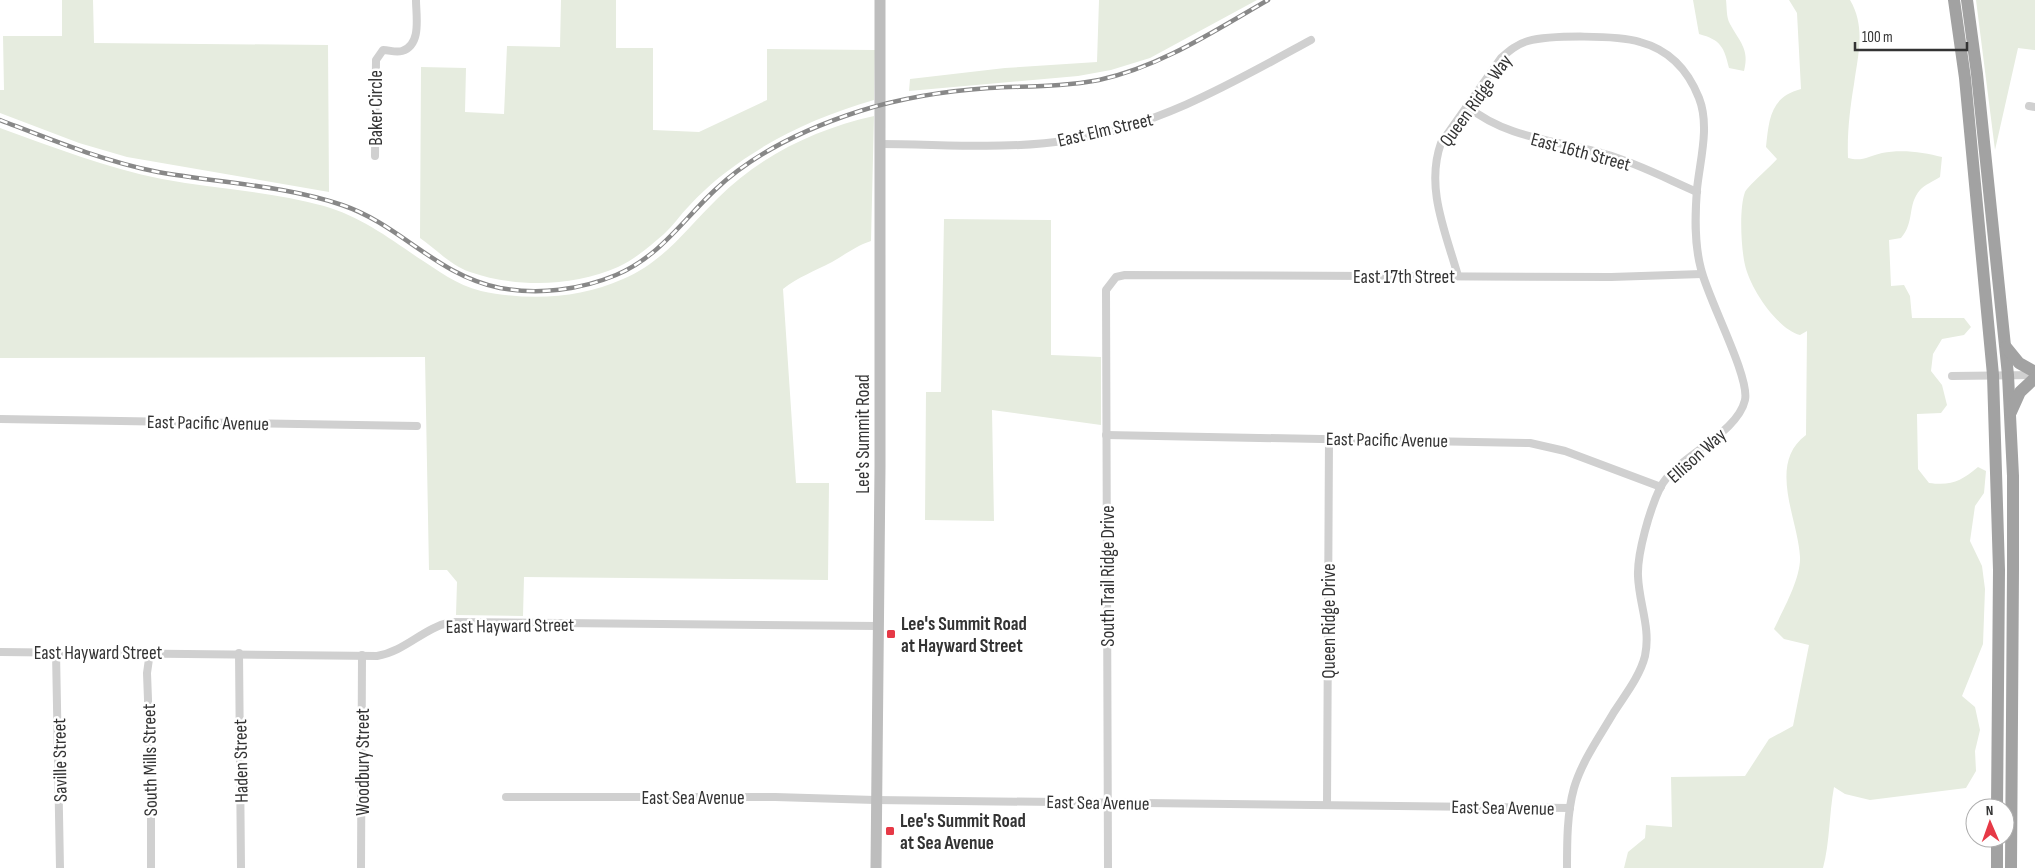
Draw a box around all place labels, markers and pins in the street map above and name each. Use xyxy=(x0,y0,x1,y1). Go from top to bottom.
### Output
place label: Lee's Summit Road at Hayward Street xyxy=(901,613,1027,658)
marker: Lee's Summit Road at Hayward Street xyxy=(885,628,897,640)
place label: Lee's Summit Road at Sea Avenue xyxy=(900,810,1026,855)
marker: Lee's Summit Road at Sea Avenue xyxy=(884,825,896,837)

